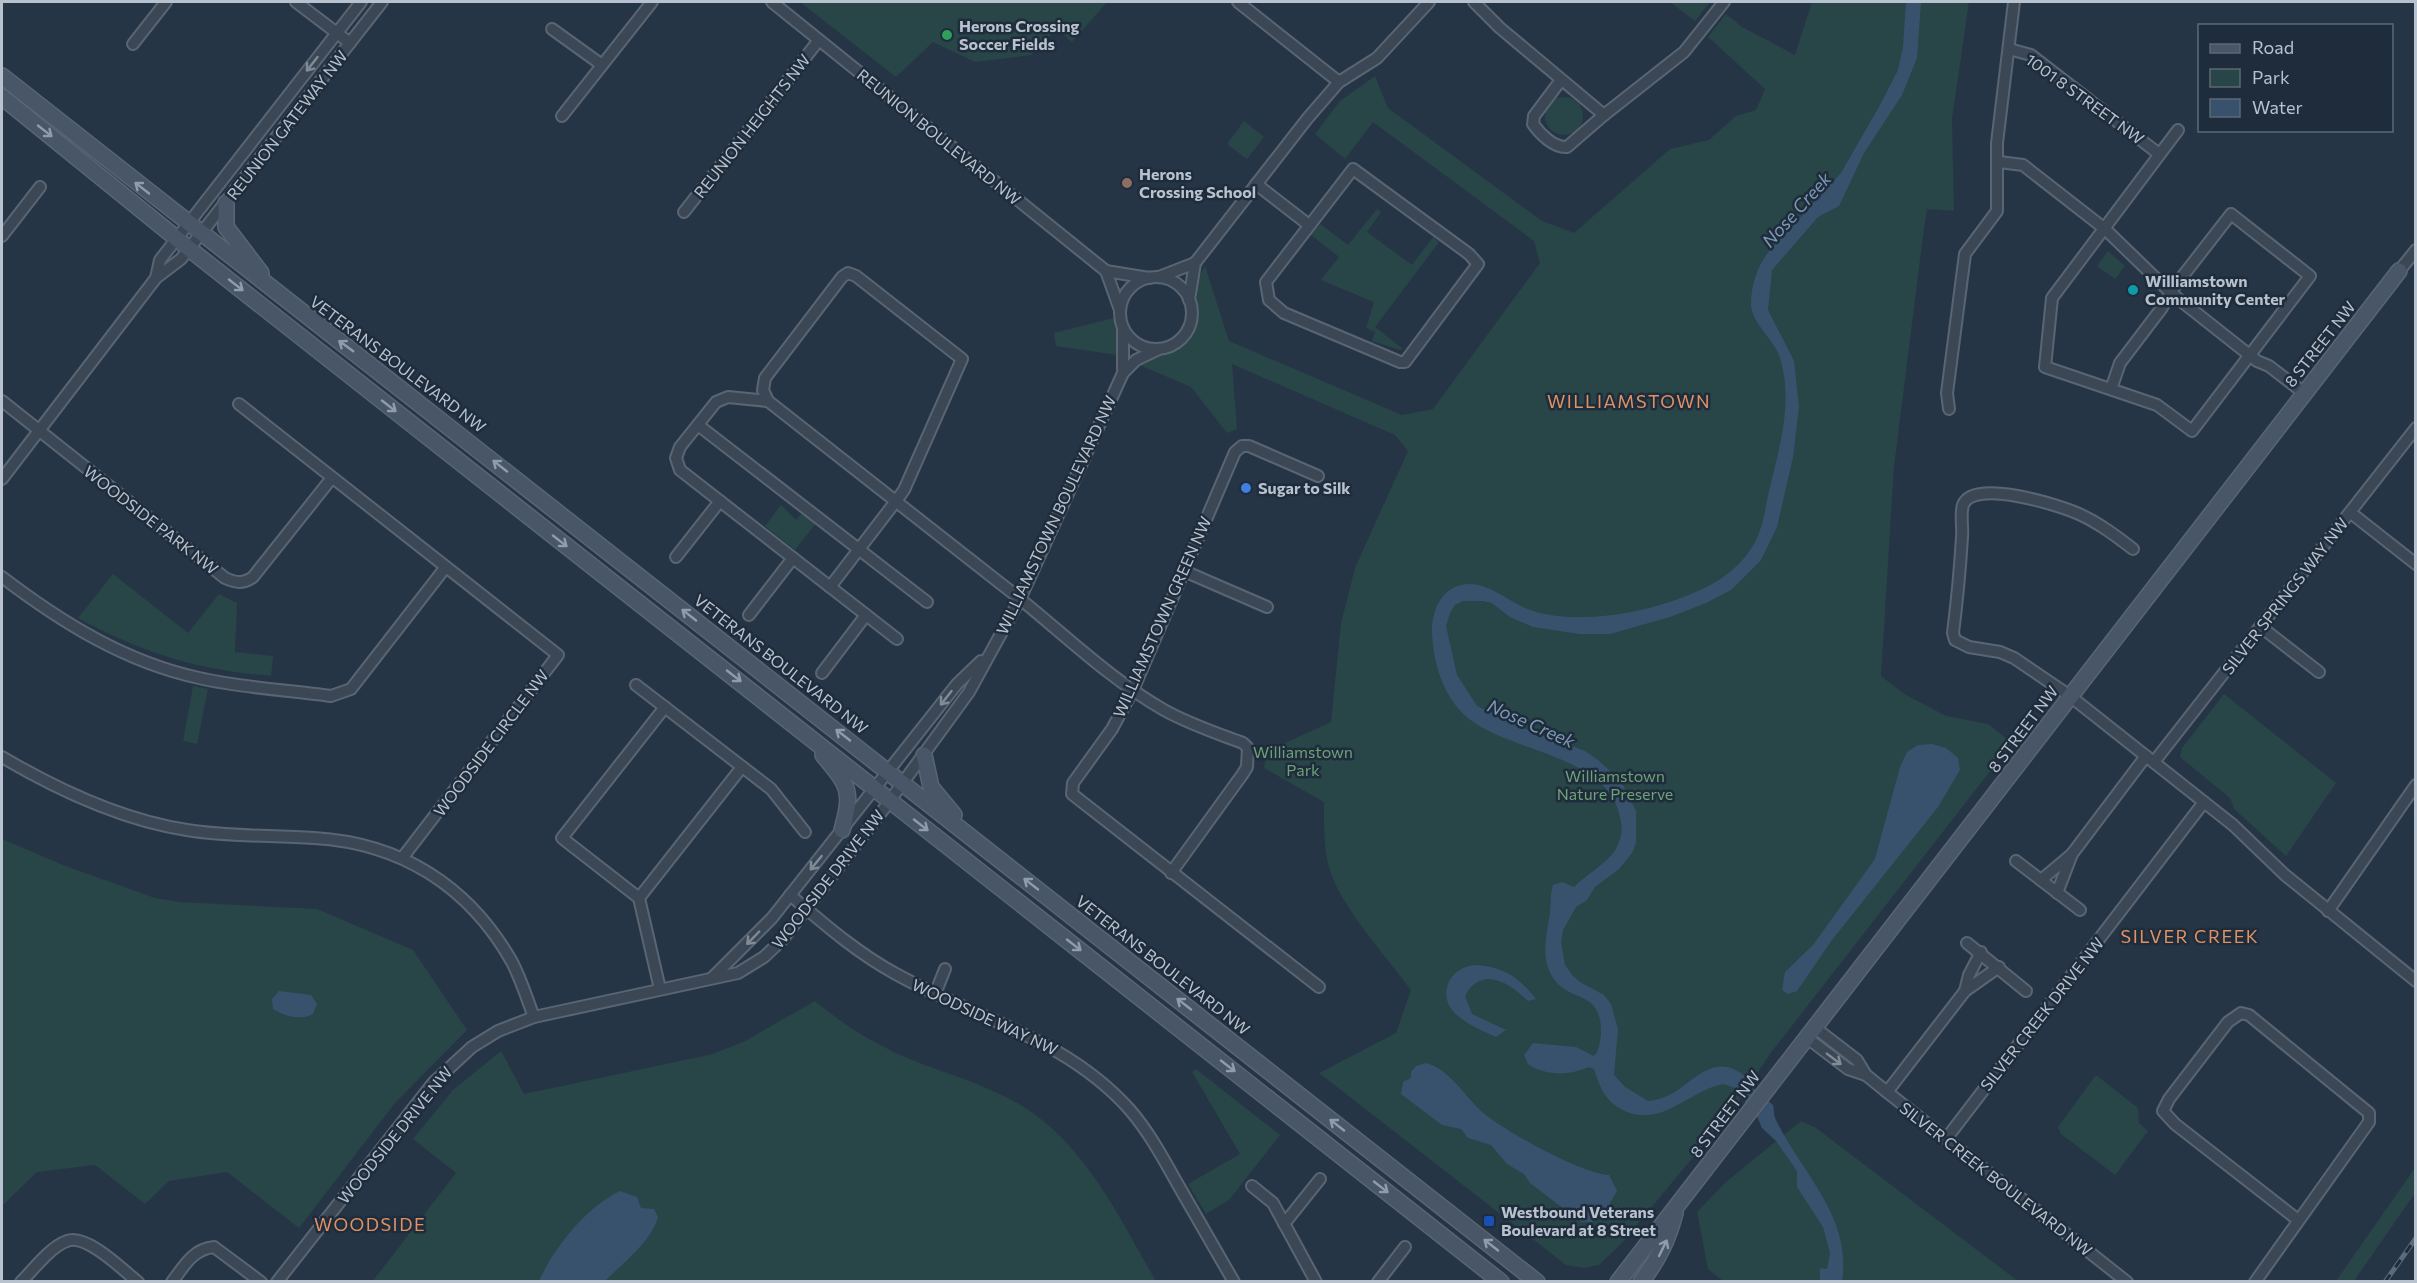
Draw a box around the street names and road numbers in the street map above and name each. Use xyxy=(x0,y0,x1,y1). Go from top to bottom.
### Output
street label: REUNION GATEWAY NW xyxy=(222,46,351,203)
street label: 1001 8 STREET NW xyxy=(2023,49,2148,148)
street label: REUNION HEIGHTS NW xyxy=(690,50,814,201)
street label: REUNION BOULEVARD NW xyxy=(854,65,1025,209)
street label: VETERANS BOULEVARD NW xyxy=(307,291,490,436)
street label: 8 STREET NW xyxy=(2280,297,2359,390)
street label: WILLIAMSTOWN BOULEVARD NW xyxy=(992,392,1119,637)
street label: WOODSIDE PARK NW xyxy=(80,461,222,578)
street label: WILLIAMSTOWN GREEN NW xyxy=(1109,513,1215,720)
street label: SILVER SPRINGS WAY NW xyxy=(2218,514,2352,678)
street label: VETERANS BOULEVARD NW xyxy=(691,590,872,737)
street label: WOODSIDE CIRCLE NW xyxy=(429,665,552,820)
street label: 8 STREET NW xyxy=(1984,682,2061,776)
street label: WOODSIDE DRIVE NW xyxy=(767,805,888,952)
street label: VETERANS BOULEVARD NW xyxy=(1073,891,1254,1038)
street label: SILVER CREEK DRIVE NW xyxy=(1976,933,2107,1094)
street label: WOODSIDE WAY NW xyxy=(909,974,1061,1059)
street label: WOODSIDE DRIVE NW xyxy=(333,1062,456,1207)
street label: 8 STREET NW xyxy=(1686,1067,1763,1161)
street label: SILVER CREEK BOULEVARD NW xyxy=(1896,1098,2096,1260)

